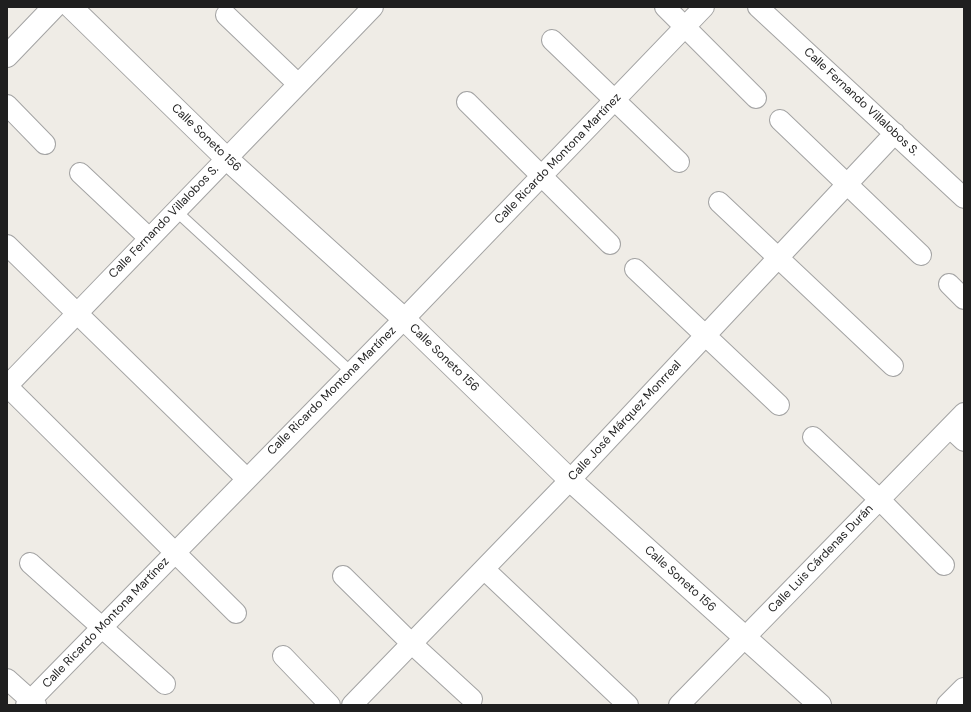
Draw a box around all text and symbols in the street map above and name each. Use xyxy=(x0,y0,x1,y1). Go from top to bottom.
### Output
street label: Calle Fernando Villalobos S. xyxy=(801,45,921,159)
street label: Calle Ricardo Montona Martínez xyxy=(492,91,624,227)
street label: Calle Soneto 156 xyxy=(168,101,244,175)
street label: Calle Fernando Villalobos S. xyxy=(106,162,222,282)
street label: Calle Soneto 156 xyxy=(406,321,482,395)
street label: Calle Ricardo Montona Martínez xyxy=(265,324,399,458)
street label: Calle José Márquez Monrreal xyxy=(565,358,685,484)
street label: Calle Luis Cárdenas Durán xyxy=(765,502,877,616)
street label: Calle Soneto 156 xyxy=(641,543,719,615)
street label: Calle Ricardo Montona Martínez xyxy=(40,555,172,691)

